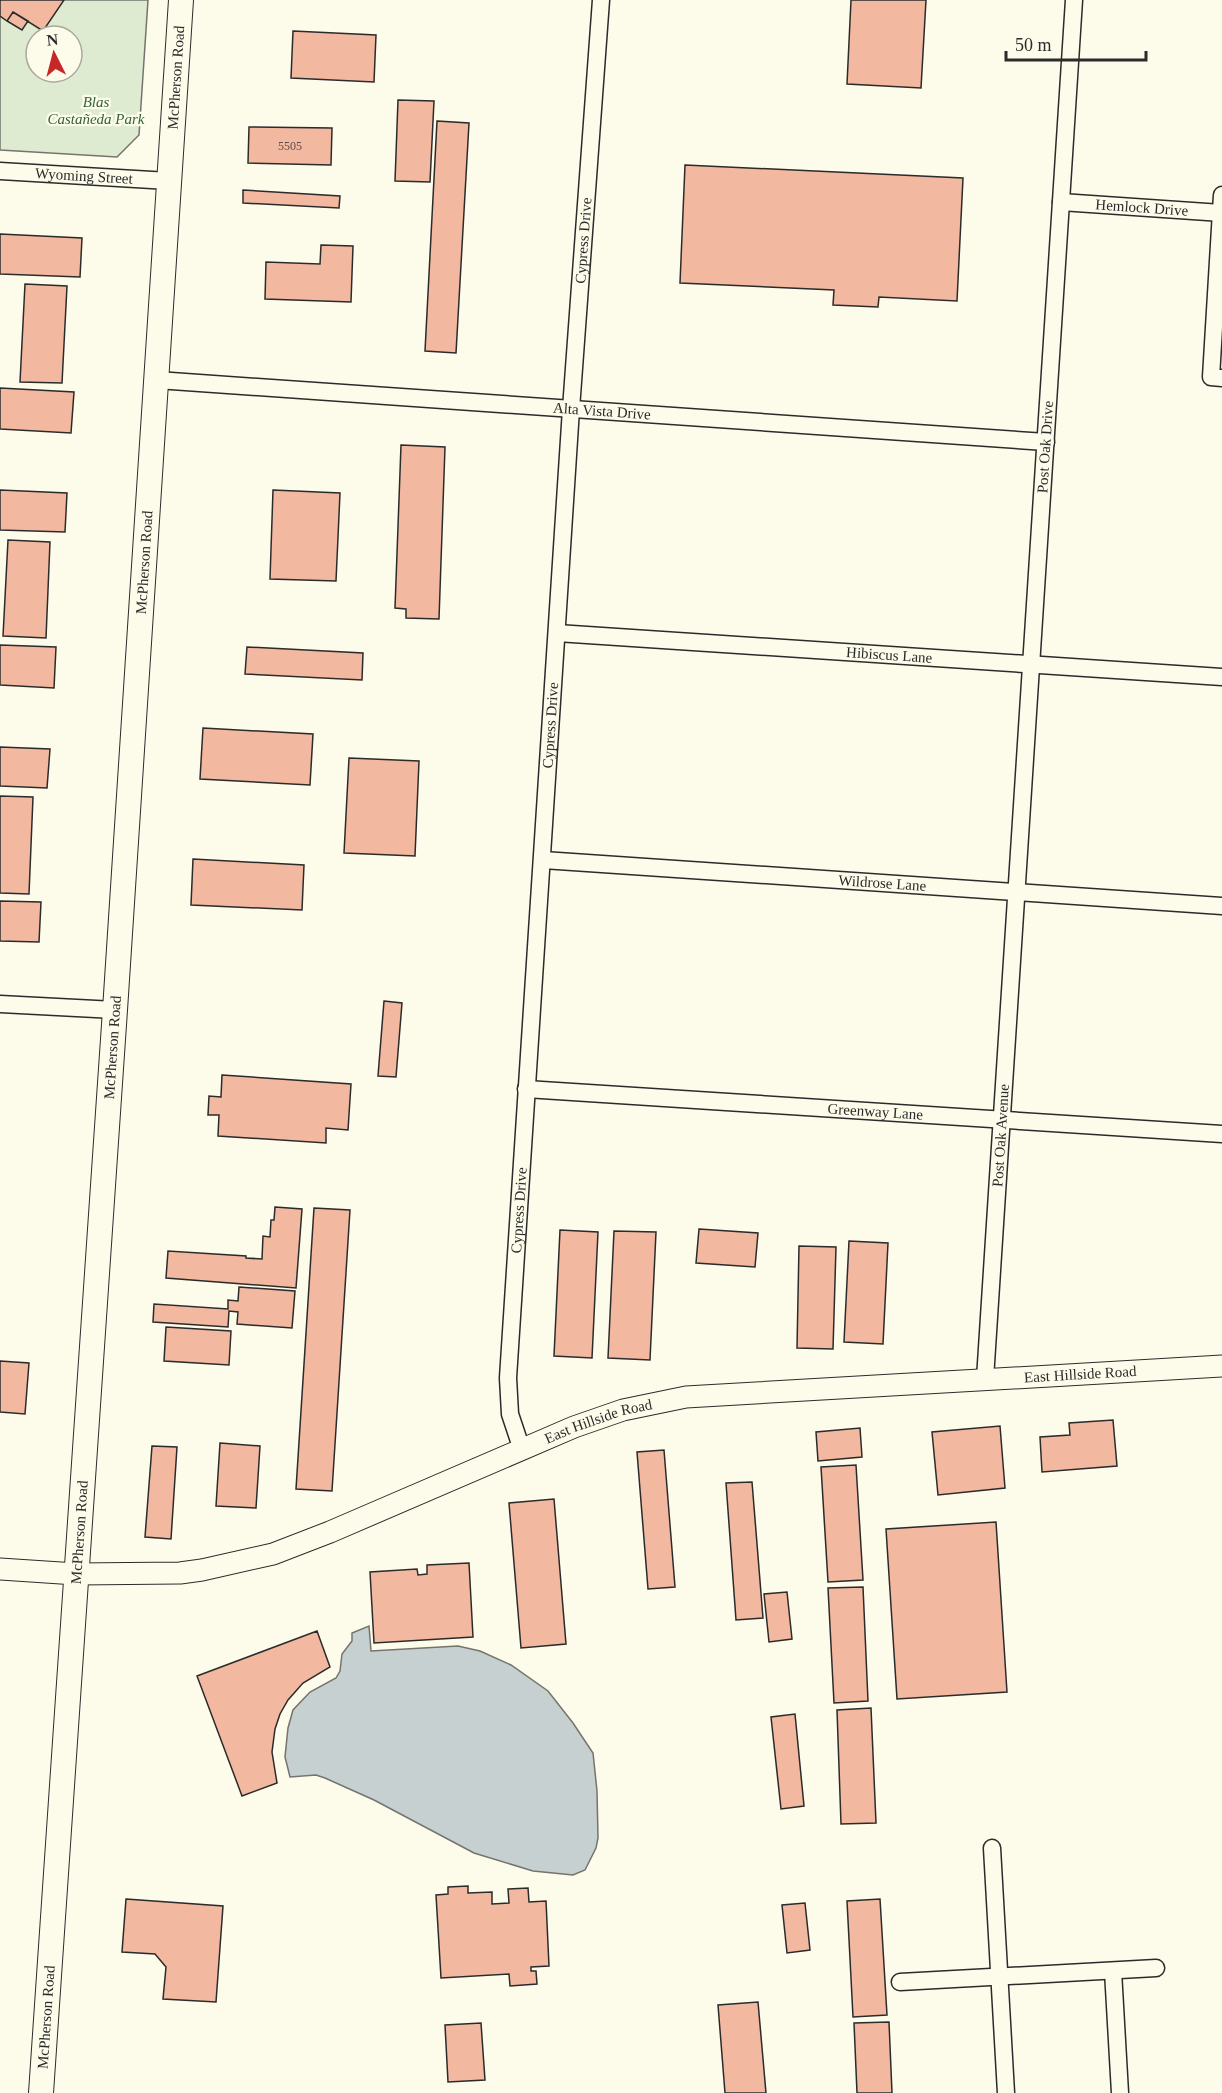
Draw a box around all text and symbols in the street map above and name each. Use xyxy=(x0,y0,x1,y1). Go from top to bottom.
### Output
north arrow xyxy=(24,24,84,84)
scale bar xyxy=(1006,24,1146,62)
street label: McPherson Road xyxy=(165,25,187,130)
text: N xyxy=(46,30,60,49)
text: 50 m xyxy=(1015,35,1052,55)
park label: Blas Castañeda Park xyxy=(47,94,145,127)
house number: 5505 xyxy=(278,139,302,153)
street label: Wyoming Street xyxy=(35,165,134,187)
street label: Hemlock Drive xyxy=(1095,196,1189,219)
street label: Cypress Drive xyxy=(572,197,595,284)
street label: Alta Vista Drive xyxy=(552,400,652,422)
street label: Post Oak Drive xyxy=(1034,400,1056,494)
street label: McPherson Road xyxy=(133,510,156,615)
street label: Hibiscus Lane xyxy=(846,644,933,666)
street label: Cypress Drive xyxy=(540,681,561,769)
street label: Wildrose Lane xyxy=(838,872,927,894)
street label: McPherson Road xyxy=(101,995,124,1100)
street label: Post Oak Avenue xyxy=(989,1083,1012,1187)
street label: Greenway Lane xyxy=(827,1101,924,1123)
street label: Cypress Drive xyxy=(508,1166,530,1254)
street label: East Hillside Road xyxy=(1024,1363,1137,1385)
street label: East Hillside Road xyxy=(542,1396,654,1447)
street label: McPherson Road xyxy=(68,1479,91,1585)
street label: McPherson Road xyxy=(35,1964,58,2070)

